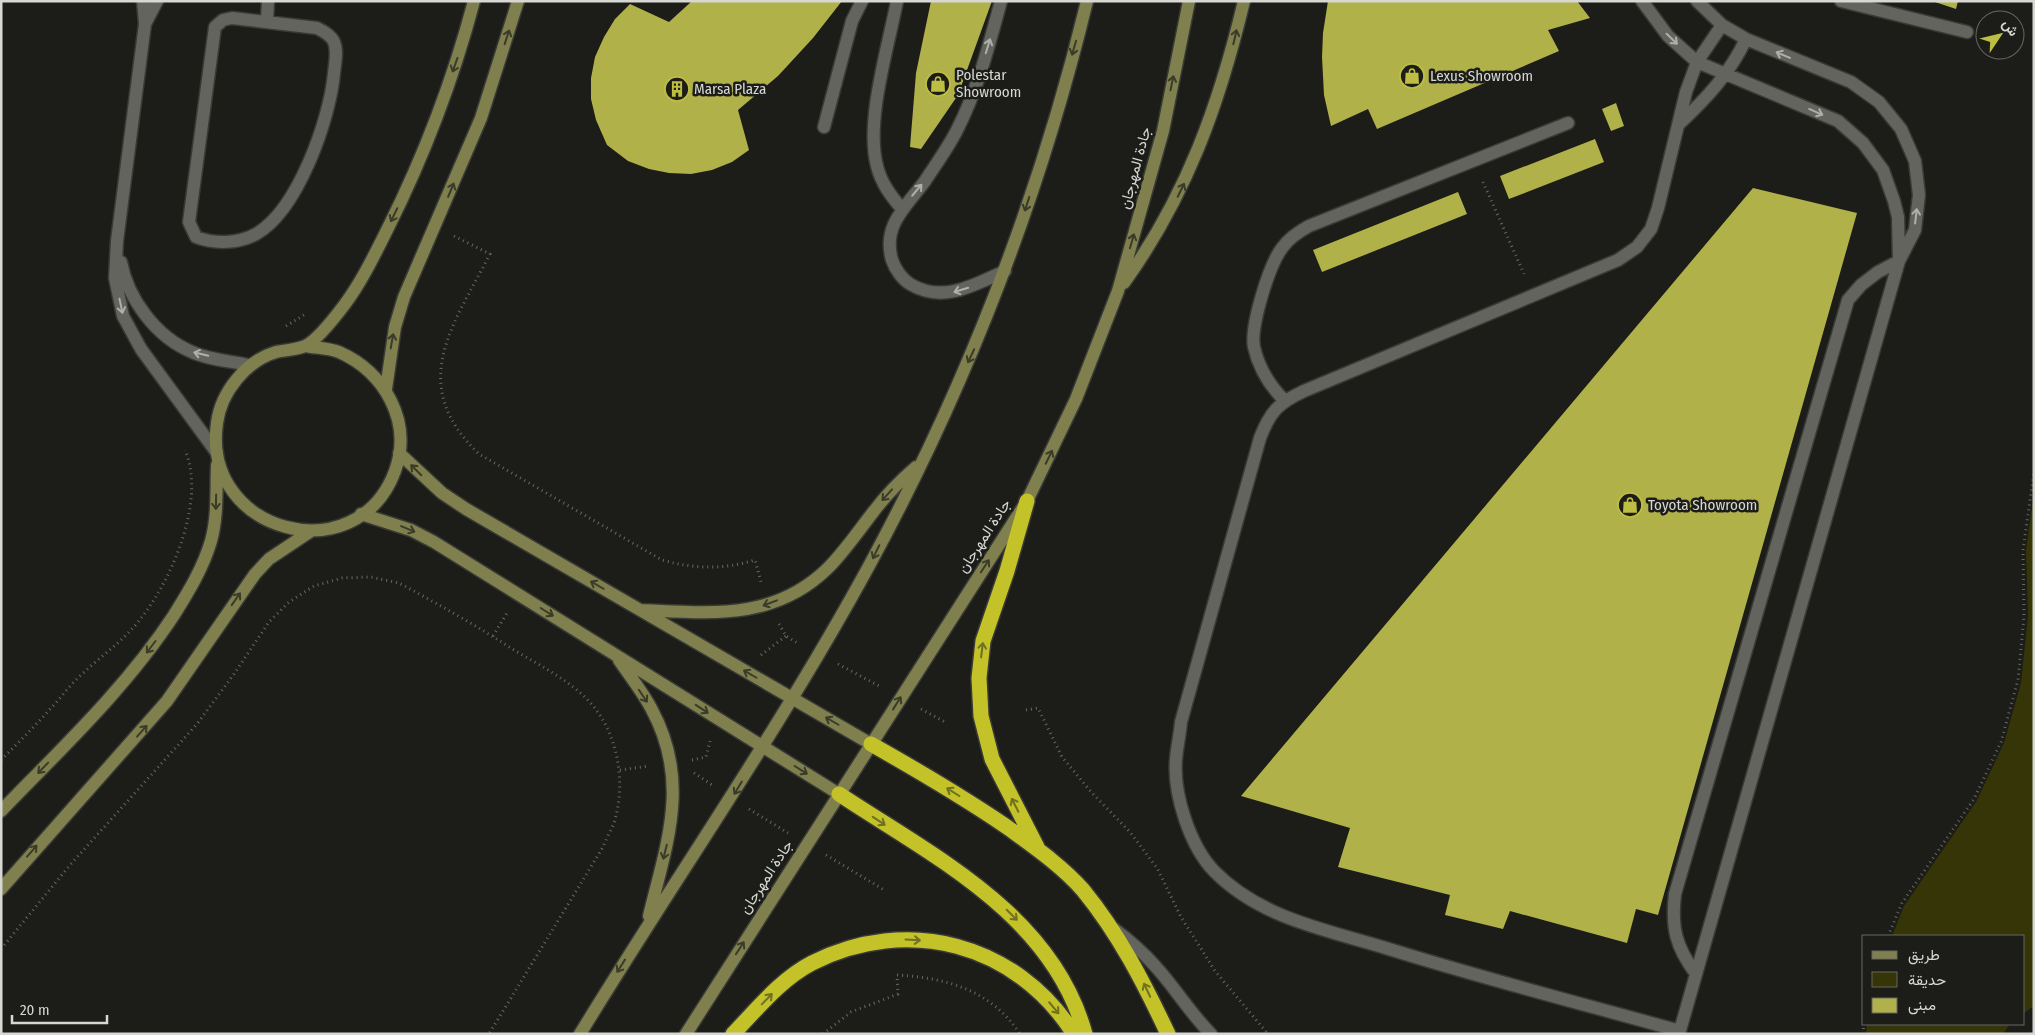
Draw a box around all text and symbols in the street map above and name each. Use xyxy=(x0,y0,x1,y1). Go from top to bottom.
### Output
north arrow xyxy=(1975,10,2025,60)
text: ش xyxy=(1998,16,2022,40)
one-way arrow xyxy=(503,30,512,46)
one-way arrow xyxy=(1231,30,1240,46)
one-way arrow xyxy=(1666,33,1678,45)
one-way arrow xyxy=(984,38,994,54)
one-way arrow xyxy=(1069,40,1079,56)
one-way arrow xyxy=(1776,49,1791,59)
one-way arrow xyxy=(450,57,459,72)
shop icon: Lexus Showroom xyxy=(1399,63,1425,89)
place label: Polestar Showroom xyxy=(956,66,1021,101)
place label: Lexus Showroom xyxy=(1430,67,1533,85)
shop icon: Polestar Showroom xyxy=(925,71,951,97)
building icon: Marsa Plaza xyxy=(664,76,690,102)
one-way arrow xyxy=(1168,76,1178,92)
place label: Marsa Plaza xyxy=(694,80,766,98)
one-way arrow xyxy=(1808,107,1823,117)
street label: جادة المهرجان xyxy=(1115,125,1155,211)
one-way arrow xyxy=(446,183,456,198)
one-way arrow xyxy=(1176,183,1186,198)
one-way arrow xyxy=(911,184,923,197)
one-way arrow xyxy=(1022,196,1031,211)
one-way arrow xyxy=(389,207,398,222)
one-way arrow xyxy=(1912,209,1922,225)
one-way arrow xyxy=(1127,233,1137,249)
one-way arrow xyxy=(953,285,969,295)
one-way arrow xyxy=(117,298,126,314)
one-way arrow xyxy=(388,333,398,349)
one-way arrow xyxy=(966,348,976,363)
one-way arrow xyxy=(193,349,209,358)
one-way arrow xyxy=(1044,450,1054,465)
one-way arrow xyxy=(410,464,422,476)
one-way arrow xyxy=(881,489,893,502)
shop icon: Toyota Showroom xyxy=(1617,492,1643,518)
one-way arrow xyxy=(211,493,221,509)
street label: جادة المهرجان xyxy=(953,496,1015,576)
place label: Toyota Showroom xyxy=(1648,496,1757,514)
one-way arrow xyxy=(400,524,415,534)
one-way arrow xyxy=(871,544,880,559)
one-way arrow xyxy=(979,559,990,573)
one-way arrow xyxy=(589,580,604,590)
one-way arrow xyxy=(231,592,241,606)
one-way arrow xyxy=(763,599,778,608)
one-way arrow xyxy=(539,608,553,618)
one-way arrow xyxy=(146,640,157,653)
one-way arrow xyxy=(977,642,987,658)
one-way arrow xyxy=(743,669,758,678)
one-way arrow xyxy=(638,689,648,703)
one-way arrow xyxy=(892,696,902,710)
one-way arrow xyxy=(695,704,709,714)
one-way arrow xyxy=(824,716,839,726)
one-way arrow xyxy=(136,724,148,737)
one-way arrow xyxy=(37,762,49,774)
one-way arrow xyxy=(793,766,807,776)
one-way arrow xyxy=(732,781,742,795)
one-way arrow xyxy=(947,787,961,797)
one-way arrow xyxy=(1010,798,1019,813)
one-way arrow xyxy=(872,816,886,826)
street label: جادة المهرجان xyxy=(735,837,797,917)
one-way arrow xyxy=(660,843,669,859)
one-way arrow xyxy=(27,845,38,858)
one-way arrow xyxy=(1005,908,1017,920)
one-way arrow xyxy=(904,935,920,944)
legend xyxy=(1862,935,2025,1025)
one-way arrow xyxy=(735,942,745,956)
text: طريق xyxy=(1908,946,1940,965)
one-way arrow xyxy=(616,959,627,973)
text: حديقة xyxy=(1908,971,1946,989)
one-way arrow xyxy=(1142,982,1152,997)
scale bar xyxy=(12,992,108,1024)
one-way arrow xyxy=(761,993,773,1005)
text: مبنى xyxy=(1908,996,1936,1015)
text: 20 m xyxy=(20,1001,50,1019)
one-way arrow xyxy=(1049,1001,1060,1014)

